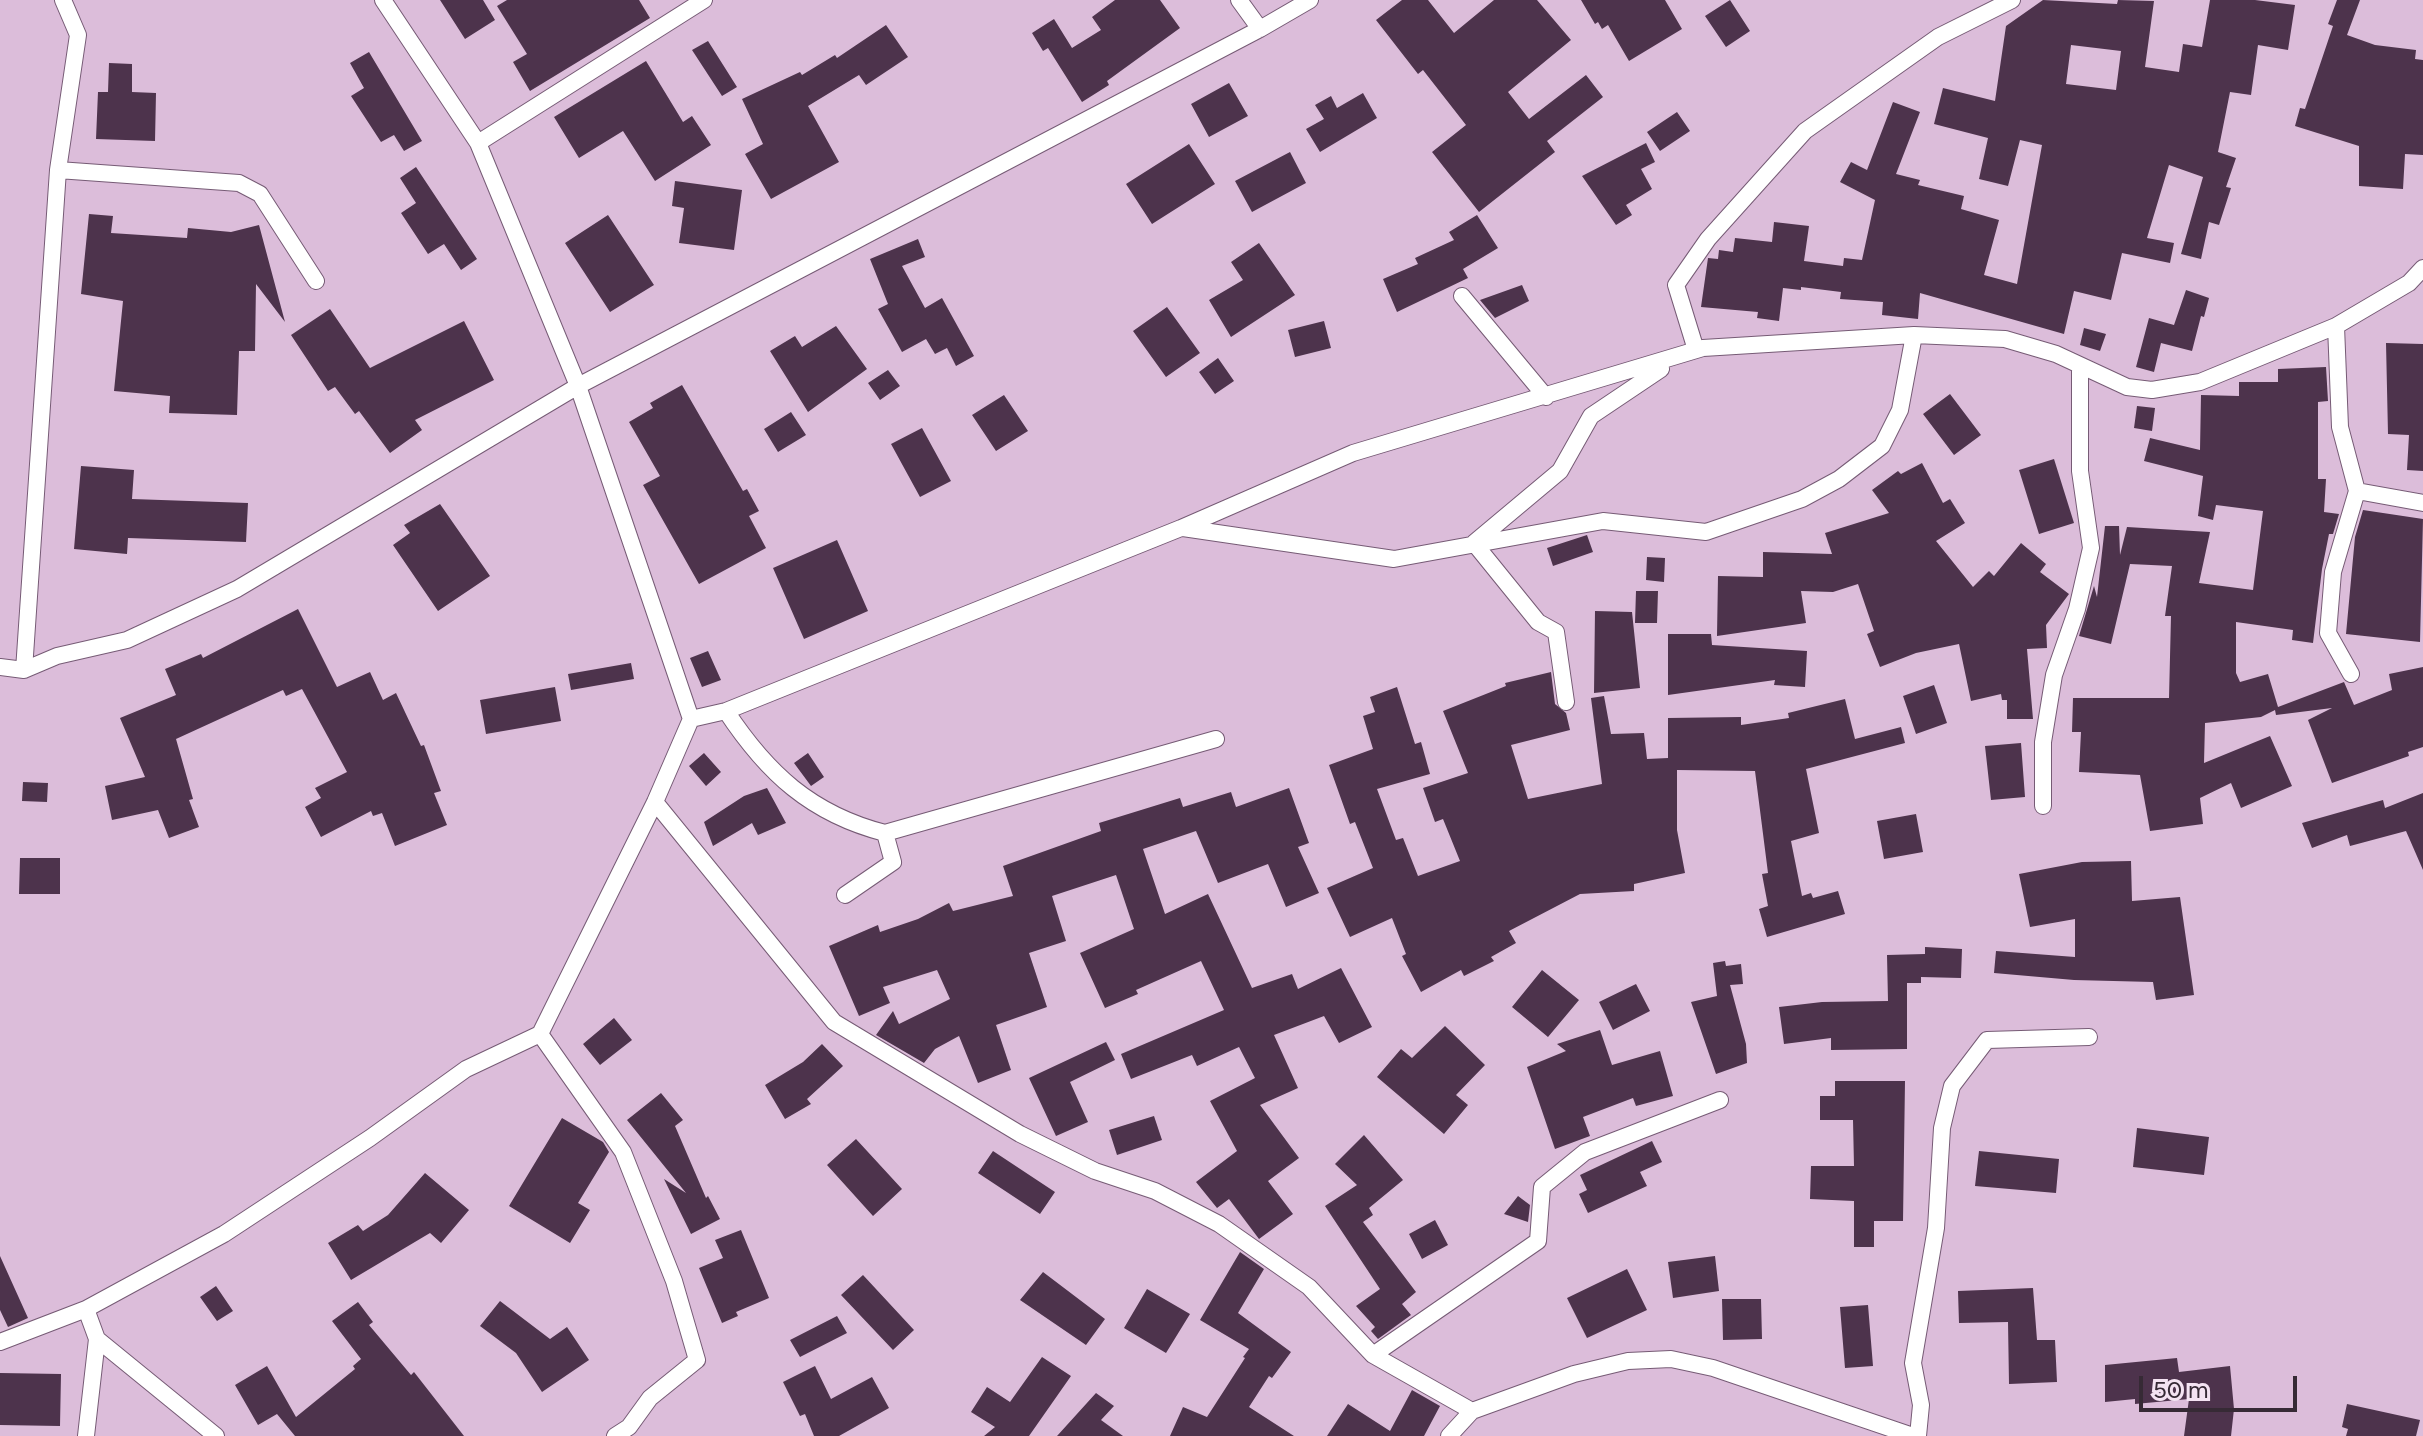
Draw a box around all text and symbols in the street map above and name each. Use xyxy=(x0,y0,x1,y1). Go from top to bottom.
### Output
scale bar xyxy=(2143,1360,2301,1410)
text: 50 m xyxy=(2153,1375,2209,1404)

